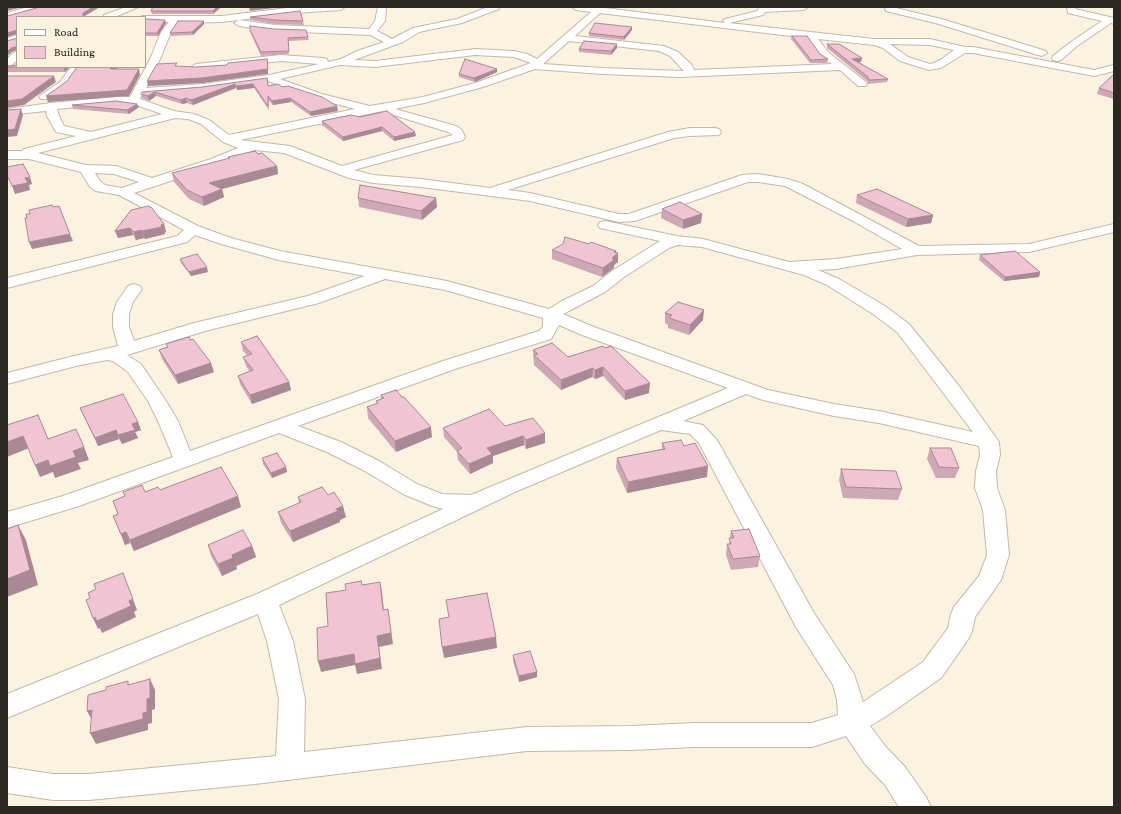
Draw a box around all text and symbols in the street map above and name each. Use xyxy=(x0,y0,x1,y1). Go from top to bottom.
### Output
legend xyxy=(16,16,146,68)
text: Road xyxy=(54,25,78,39)
text: Building xyxy=(54,45,95,59)

